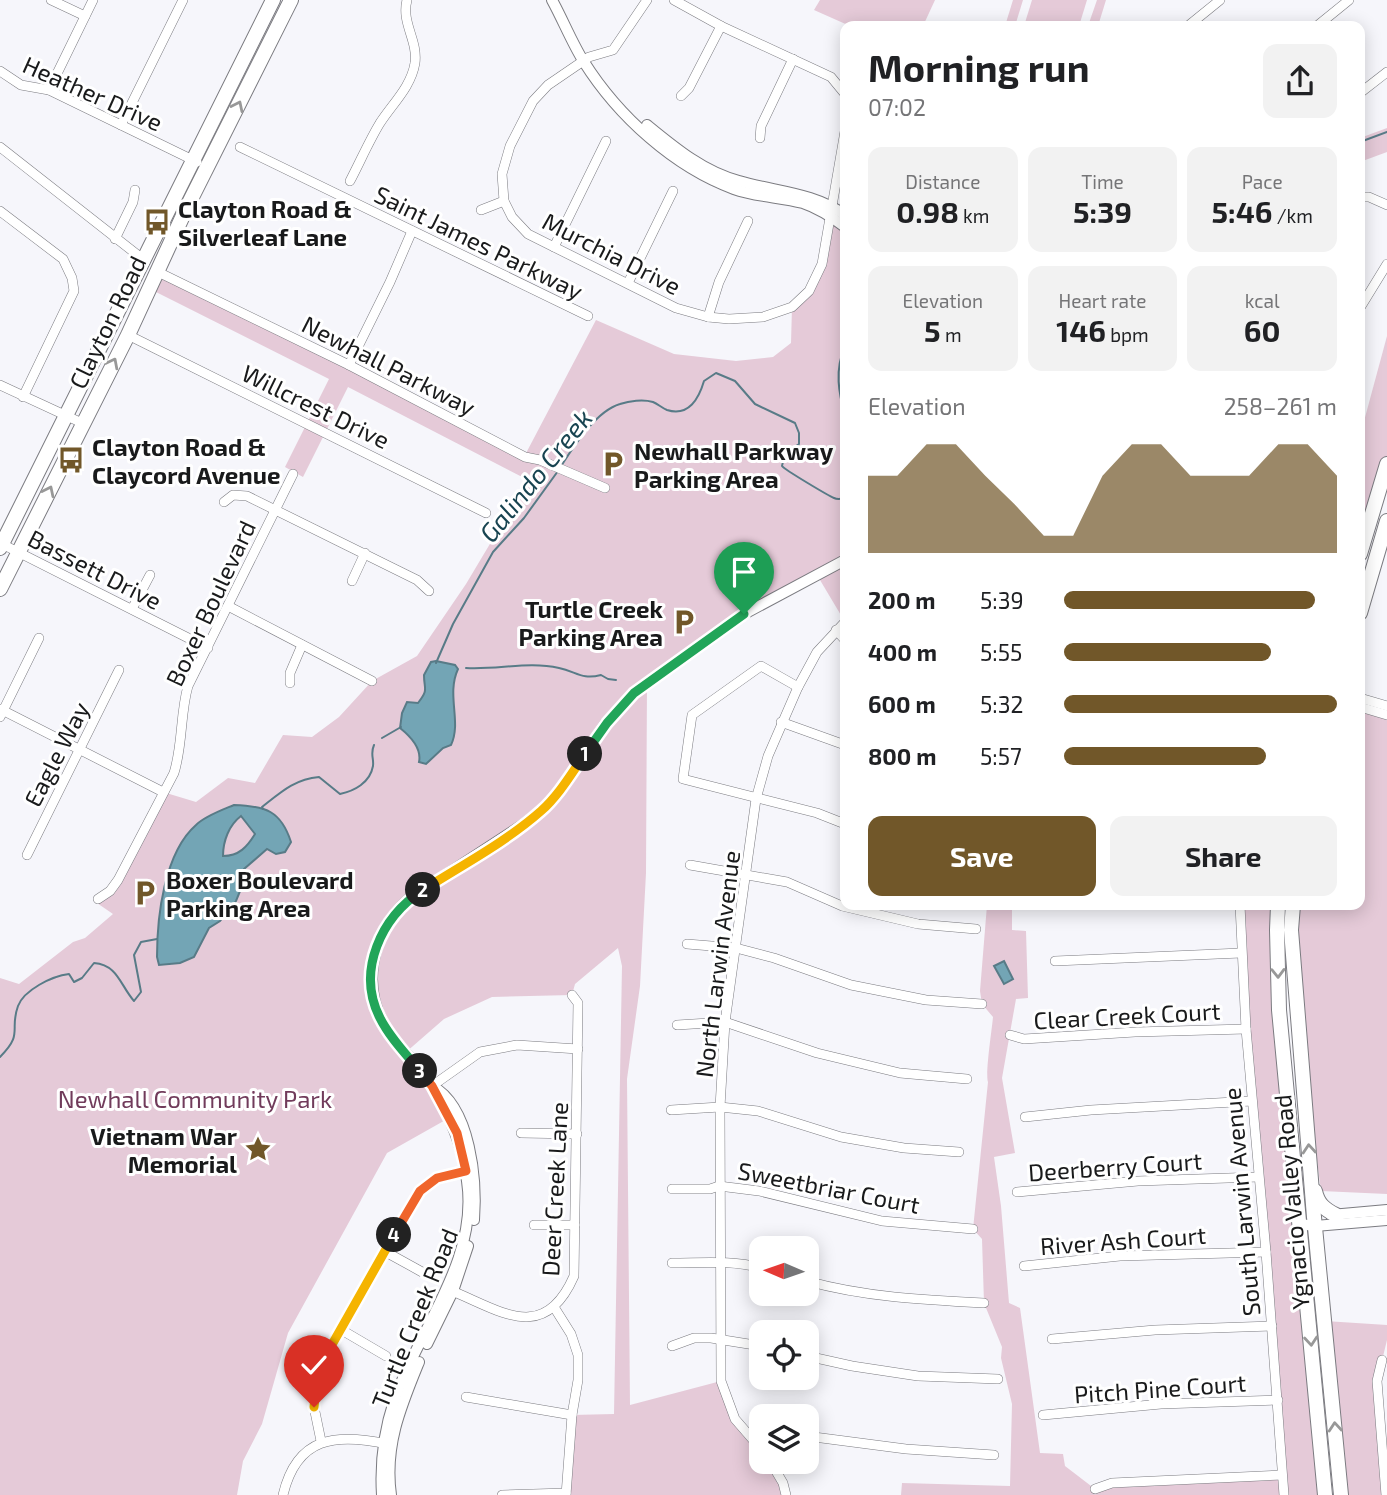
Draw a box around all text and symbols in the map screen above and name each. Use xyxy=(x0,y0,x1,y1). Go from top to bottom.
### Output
text: Morning run xyxy=(868,44,1089,90)
button: share xyxy=(1263,44,1337,118)
street label: Heather Drive xyxy=(19,49,167,137)
text: 07:02 xyxy=(868,93,926,121)
one-way arrow xyxy=(230,101,244,113)
text: Distance xyxy=(905,170,980,193)
text: Time xyxy=(1081,170,1124,193)
text: Pace xyxy=(1242,170,1283,193)
street label: Saint James Parkway xyxy=(370,179,588,305)
text: 0.98 xyxy=(896,193,959,229)
text: 5:39 xyxy=(1073,193,1132,229)
text: 5:46 xyxy=(1211,193,1273,229)
place label: Clayton Road & Silverleaf Lane xyxy=(178,194,352,251)
text: km xyxy=(959,204,989,227)
text: /km xyxy=(1273,204,1313,227)
street label: Murchia Drive xyxy=(538,206,686,300)
bus stop icon: Clayton Road & Silverleaf Lane xyxy=(142,207,172,237)
street label: Clayton Road xyxy=(62,251,152,393)
text: Elevation xyxy=(903,289,983,312)
text: Heart rate xyxy=(1059,289,1146,312)
text: kcal xyxy=(1245,289,1280,312)
street label: Newhall Parkway xyxy=(298,309,481,421)
text: 5 xyxy=(924,312,941,348)
text: 146 xyxy=(1056,312,1106,348)
text: 60 xyxy=(1244,312,1280,348)
text: m xyxy=(941,323,962,346)
text: bpm xyxy=(1106,323,1149,346)
one-way arrow xyxy=(105,357,119,370)
street label: Willcrest Drive xyxy=(237,358,395,454)
text: Elevation xyxy=(868,392,966,420)
text: 258–261 m xyxy=(1224,392,1337,420)
water label: Galindo Creek xyxy=(472,402,598,548)
place label: Clayton Road & Claycord Avenue xyxy=(92,432,281,489)
place label: Newhall Parkway Parking Area xyxy=(634,436,834,493)
bus stop icon: Clayton Road & Claycord Avenue xyxy=(56,445,86,475)
parking icon: Newhall Parkway Parking Area xyxy=(598,449,628,479)
one-way arrow xyxy=(40,486,54,498)
street label: Boxer Boulevard xyxy=(159,516,261,690)
street label: Bassett Drive xyxy=(23,523,167,615)
pin xyxy=(714,542,774,614)
icon: arrive xyxy=(725,553,763,591)
text: 200 m xyxy=(868,586,936,614)
text: 5:39 xyxy=(980,586,1024,614)
place label: Turtle Creek Parking Area xyxy=(518,594,664,651)
parking icon: Turtle Creek Parking Area xyxy=(669,607,699,637)
text: 400 m xyxy=(868,638,937,666)
text: 5:55 xyxy=(980,638,1022,666)
text: 600 m xyxy=(868,690,936,718)
text: 5:32 xyxy=(980,690,1023,718)
street label: Eagle Way xyxy=(17,697,95,811)
pin: 1 xyxy=(568,736,602,772)
text: 1 xyxy=(580,742,589,765)
text: 800 m xyxy=(868,742,937,770)
text: 5:57 xyxy=(980,742,1022,770)
button: Save xyxy=(868,816,1096,896)
button: Share xyxy=(1110,816,1337,896)
street label: North Larwin Avenue xyxy=(689,849,745,1079)
place label: Boxer Boulevard Parking Area xyxy=(166,865,354,922)
pin: 2 xyxy=(406,872,440,908)
parking icon: Boxer Boulevard Parking Area xyxy=(130,878,160,908)
text: 2 xyxy=(417,878,428,901)
one-way arrow xyxy=(1270,968,1285,979)
street label: Clear Creek Court xyxy=(1033,996,1221,1034)
pin: 3 xyxy=(402,1054,438,1088)
text: 3 xyxy=(414,1059,425,1082)
park label: Newhall Community Park xyxy=(58,1084,332,1113)
street label: South Larwin Avenue xyxy=(1217,1087,1265,1317)
street label: Ygnacio Valley Road xyxy=(1267,1093,1315,1311)
street label: Deer Creek Lane xyxy=(535,1101,573,1277)
place label: Vietnam War Memorial xyxy=(90,1121,238,1178)
place icon: Vietnam War Memorial xyxy=(243,1134,273,1164)
one-way arrow xyxy=(1302,1144,1317,1155)
street label: Deerberry Court xyxy=(1027,1145,1203,1187)
street label: Sweetbriar Court xyxy=(736,1155,922,1219)
pin: 4 xyxy=(376,1218,412,1252)
street label: River Ash Court xyxy=(1039,1220,1207,1260)
text: 4 xyxy=(387,1223,400,1246)
street label: Turtle Creek Road xyxy=(365,1224,463,1412)
north arrow xyxy=(749,1236,819,1306)
map controls xyxy=(749,1236,819,1474)
button: locate xyxy=(749,1320,819,1390)
pin xyxy=(284,1335,344,1407)
one-way arrow xyxy=(1303,1336,1318,1347)
icon: check xyxy=(295,1346,333,1384)
street label: Pitch Pine Court xyxy=(1073,1368,1247,1408)
button: layers xyxy=(749,1404,819,1474)
one-way arrow xyxy=(1328,1421,1343,1432)

